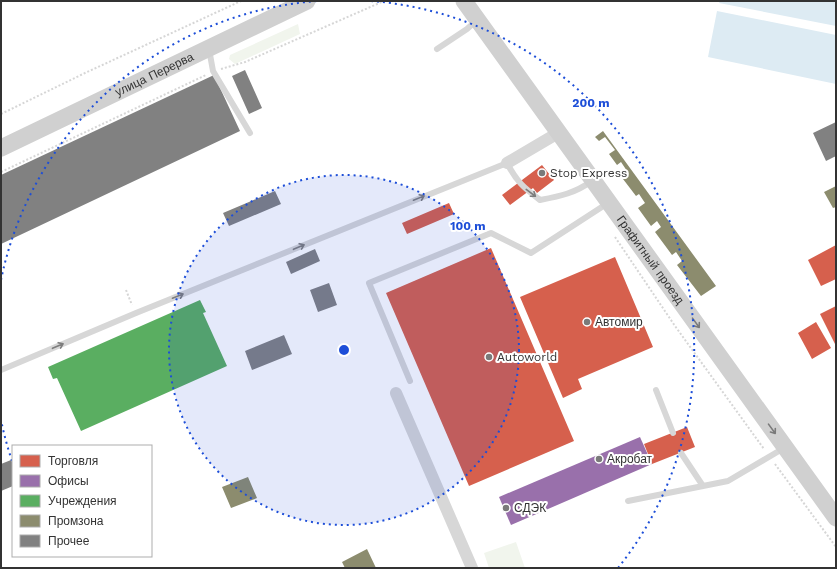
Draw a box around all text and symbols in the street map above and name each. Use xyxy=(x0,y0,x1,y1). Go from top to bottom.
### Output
street label: улица Перерва xyxy=(113,49,196,99)
text: 200 m xyxy=(572,96,610,110)
place label: Stop Express xyxy=(550,166,627,180)
marker: Stop Express xyxy=(537,168,547,178)
one-way arrow xyxy=(525,189,536,197)
one-way arrow xyxy=(413,194,425,201)
street label: Графитный проезд xyxy=(614,213,687,307)
text: 100 m xyxy=(450,219,486,233)
one-way arrow xyxy=(292,243,304,250)
one-way arrow xyxy=(172,292,184,299)
place label: Автомир xyxy=(595,315,643,329)
marker: Автомир xyxy=(582,317,592,327)
one-way arrow xyxy=(692,317,701,328)
one-way arrow xyxy=(52,342,64,349)
centre of rings xyxy=(337,343,351,357)
place label: Autoworld xyxy=(497,350,557,364)
marker: Autoworld xyxy=(484,352,494,362)
one-way arrow xyxy=(768,423,776,434)
legend xyxy=(12,445,152,557)
place label: Акробат xyxy=(607,452,653,466)
text: Торговля xyxy=(48,454,98,468)
marker: Акробат xyxy=(594,454,604,464)
text: Офисы xyxy=(48,474,89,488)
text: Учреждения xyxy=(48,494,117,508)
place label: СДЭК xyxy=(514,501,546,515)
marker: СДЭК xyxy=(501,503,511,513)
text: Промзона xyxy=(48,514,104,528)
text: Прочее xyxy=(48,534,90,548)

